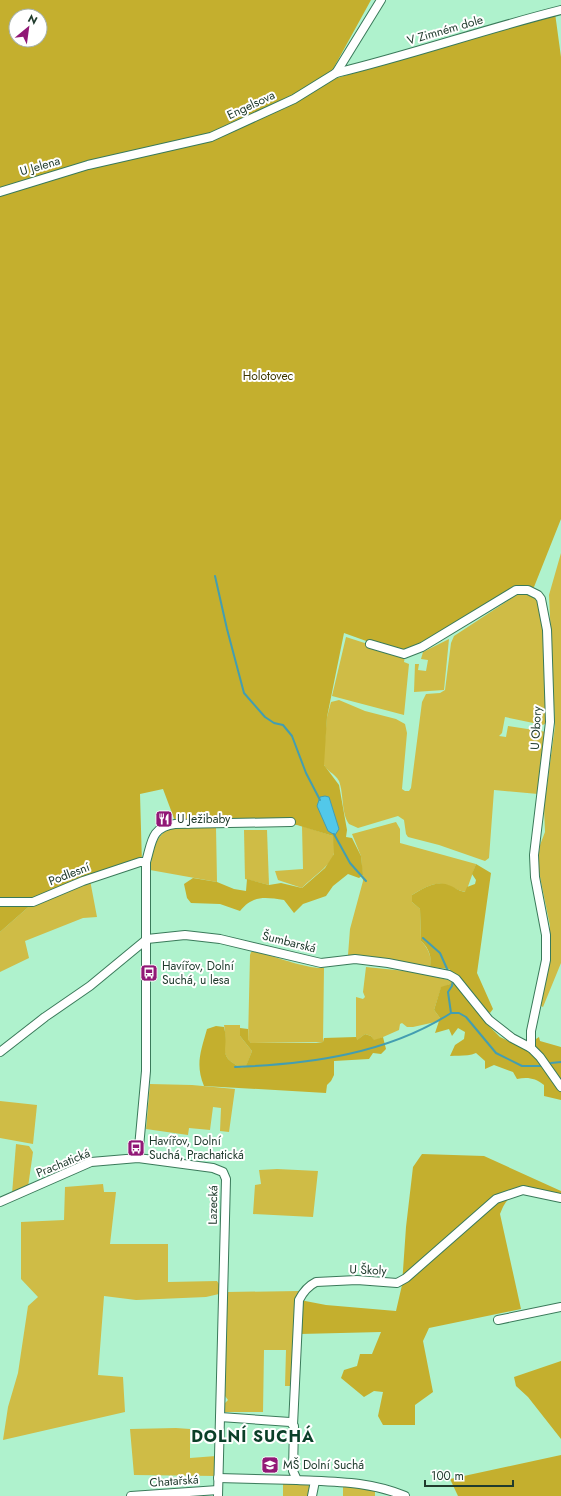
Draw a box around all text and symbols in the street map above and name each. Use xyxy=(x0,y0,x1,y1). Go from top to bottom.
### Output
north arrow xyxy=(8,8,48,48)
text: N xyxy=(25,10,41,28)
street label: V Zimném dole xyxy=(405,11,485,49)
street label: Engelsova xyxy=(224,86,278,124)
street label: U Jelena xyxy=(18,152,62,180)
park label: Holotovec xyxy=(243,367,294,385)
street label: U Obory xyxy=(526,705,546,750)
restaurant icon: U Ježibaby xyxy=(154,809,174,829)
place label: U Ježibaby xyxy=(177,810,231,828)
street label: Podlesní xyxy=(46,858,93,890)
street label: Šumbarská xyxy=(260,927,318,957)
place label: Havířov, Dolní Suchá, u lesa xyxy=(162,957,235,989)
bus stop icon: Havířov, Dolní Suchá, u lesa xyxy=(139,963,159,983)
place label: Havířov, Dolní Suchá, Prachatická xyxy=(149,1132,244,1164)
bus stop icon: Havířov, Dolní Suchá, Prachatická xyxy=(126,1138,146,1158)
street label: Prachatická xyxy=(33,1144,93,1182)
street label: Lazecká xyxy=(204,1185,222,1225)
street label: U Školy xyxy=(349,1260,388,1280)
district label: DOLNÍ SUCHÁ xyxy=(191,1425,315,1448)
school or university icon: MŠ Dolní Suchá xyxy=(260,1455,280,1475)
place label: MŠ Dolní Suchá xyxy=(283,1456,364,1474)
scale bar xyxy=(425,1462,513,1488)
text: 100 m xyxy=(431,1467,464,1485)
street label: Chatařská xyxy=(149,1470,199,1492)

